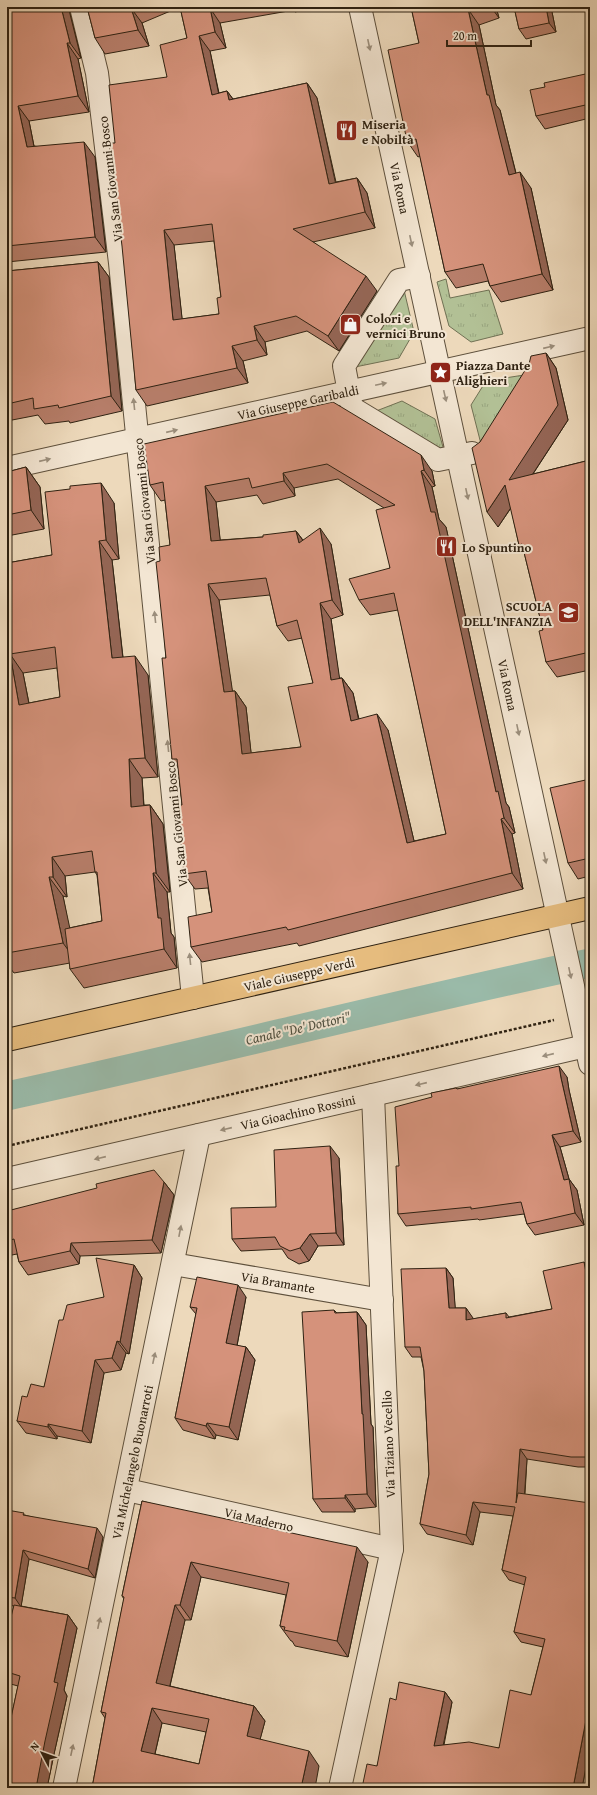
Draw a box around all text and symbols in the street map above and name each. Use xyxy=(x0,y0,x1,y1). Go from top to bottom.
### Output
scale bar xyxy=(447,22,531,48)
text: 20 m xyxy=(453,27,477,44)
one-way arrow xyxy=(366,39,372,51)
street label: Via San Giovanni Bosco xyxy=(93,115,128,243)
place label: Miseria e Nobiltà xyxy=(362,115,414,149)
restaurant icon: Miseria e Nobiltà xyxy=(333,118,359,144)
street label: Via Roma xyxy=(385,161,414,216)
one-way arrow xyxy=(409,234,415,247)
place label: Colori e vernici Bruno xyxy=(366,309,445,343)
shop icon: Colori e vernici Bruno xyxy=(337,312,363,338)
one-way arrow xyxy=(542,344,555,350)
place label: Piazza Dante Alighieri xyxy=(456,356,530,390)
place icon: Piazza Dante Alighieri xyxy=(427,359,453,385)
street label: Via Giuseppe Garibaldi xyxy=(236,380,361,425)
one-way arrow xyxy=(375,381,387,387)
one-way arrow xyxy=(443,390,449,402)
one-way arrow xyxy=(131,398,137,410)
one-way arrow xyxy=(166,427,178,433)
street label: Via San Giovanni Bosco xyxy=(128,437,161,565)
one-way arrow xyxy=(39,456,51,462)
one-way arrow xyxy=(464,488,470,500)
restaurant icon: Lo Spuntino xyxy=(434,534,460,560)
place label: Lo Spuntino xyxy=(462,538,532,557)
place label: SCUOLA DELL'INFANZIA xyxy=(464,597,553,631)
school or university icon: SCUOLA DELL'INFANZIA xyxy=(555,600,581,626)
one-way arrow xyxy=(152,611,159,623)
street label: Via Roma xyxy=(493,658,522,713)
one-way arrow xyxy=(515,724,521,737)
one-way arrow xyxy=(165,740,172,752)
street label: Via San Giovanni Bosco xyxy=(160,760,193,888)
one-way arrow xyxy=(543,851,549,864)
street label: Viale Giuseppe Verdi xyxy=(242,952,357,996)
one-way arrow xyxy=(186,953,193,965)
one-way arrow xyxy=(567,967,573,979)
water label: Canale "De' Dottori" xyxy=(244,1006,353,1050)
one-way arrow xyxy=(542,1052,554,1058)
one-way arrow xyxy=(415,1081,427,1087)
street label: Via Gioachino Rossini xyxy=(239,1090,358,1135)
one-way arrow xyxy=(220,1126,232,1132)
one-way arrow xyxy=(93,1155,106,1161)
one-way arrow xyxy=(177,1225,183,1237)
street label: Via Bramante xyxy=(239,1267,316,1298)
one-way arrow xyxy=(151,1352,157,1364)
street label: Via Michelangelo Buonarroti xyxy=(107,1383,158,1541)
street label: Via Tiziano Vecellio xyxy=(377,1389,400,1498)
street label: Via Maderno xyxy=(222,1502,296,1537)
one-way arrow xyxy=(96,1616,102,1629)
north arrow xyxy=(22,1733,62,1773)
text: N xyxy=(26,1738,43,1754)
one-way arrow xyxy=(70,1744,76,1756)

